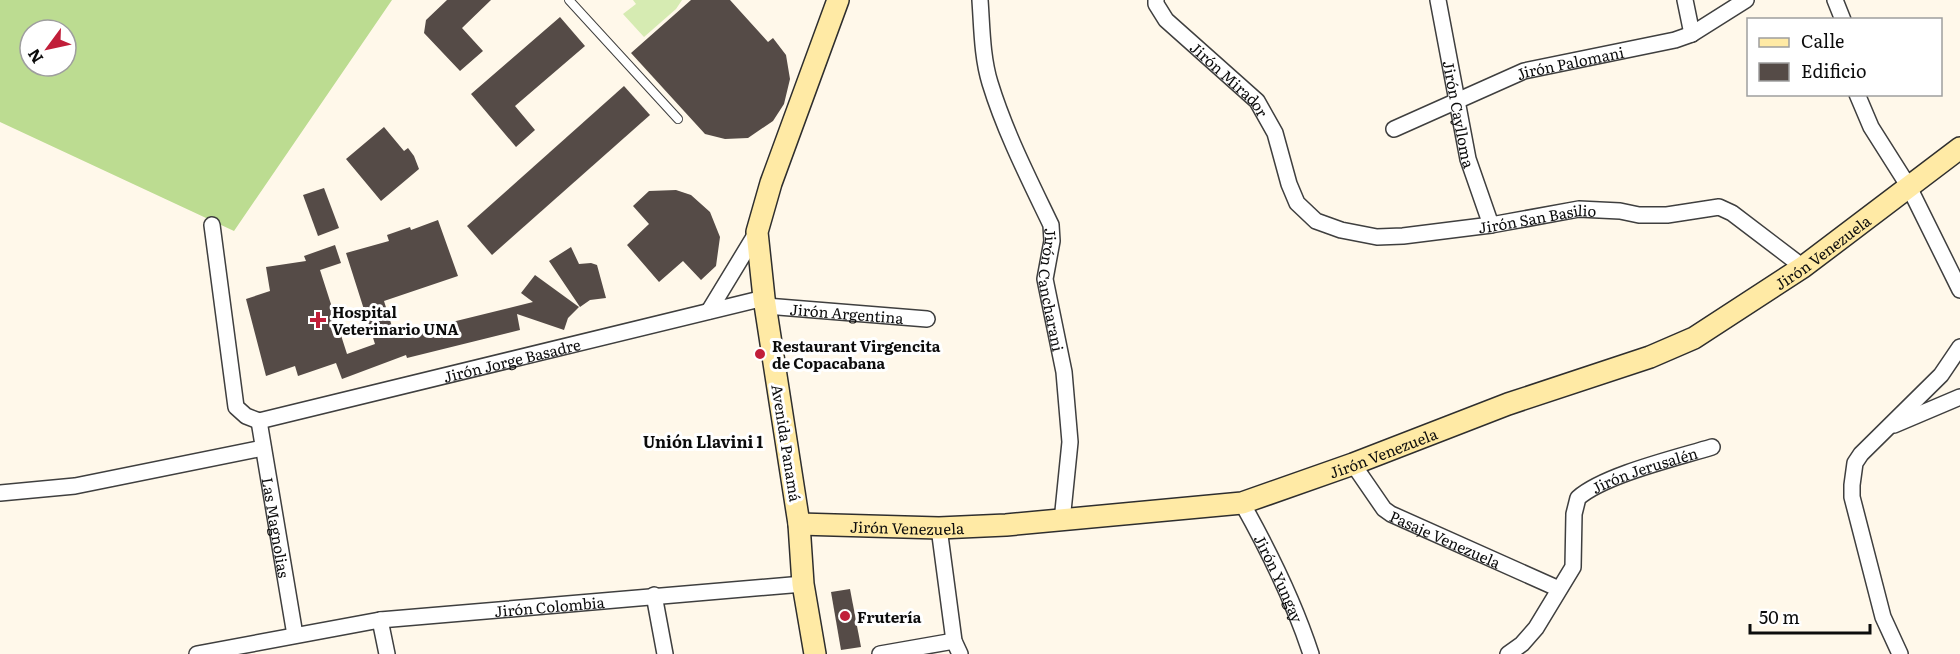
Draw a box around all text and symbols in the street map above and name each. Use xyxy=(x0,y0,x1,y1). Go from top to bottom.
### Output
north arrow xyxy=(18,18,78,78)
legend xyxy=(1747,18,1942,96)
text: Calle xyxy=(1801,27,1844,54)
street label: Jirón Mirador xyxy=(1185,36,1275,121)
street label: Jirón Palomani xyxy=(1512,39,1626,85)
text: N xyxy=(21,45,48,69)
text: Edificio xyxy=(1801,57,1867,84)
street label: Jirón Caylloma xyxy=(1438,58,1482,172)
street label: Jirón San Basilio xyxy=(1477,197,1597,238)
street label: Jirón Venezuela xyxy=(1769,208,1876,294)
street label: Jirón Cancharani xyxy=(1034,227,1071,353)
street label: Jirón Argentina xyxy=(789,296,905,329)
place label: Hospital Veterinario UNA xyxy=(332,300,459,340)
marker: Hospital Veterinario UNA xyxy=(309,311,327,329)
street label: Jirón Jorge Basadre xyxy=(441,332,583,387)
place label: Restaurant Virgencita de Copacabana xyxy=(772,334,941,374)
marker: Restaurant Virgencita de Copacabana xyxy=(753,347,767,361)
street label: Avenida Panamá xyxy=(766,383,808,504)
street label: Jirón Venezuela xyxy=(1326,421,1441,483)
district label: Unión Llavini 1 xyxy=(643,429,764,453)
street label: Jirón Jerusalén xyxy=(1587,440,1700,498)
street label: Las Magnolias xyxy=(257,475,297,580)
street label: Pasaje Venezuela xyxy=(1386,504,1506,574)
street label: Jirón Venezuela xyxy=(850,514,965,540)
street label: Jirón Yungay xyxy=(1249,530,1310,626)
street label: Jirón Colombia xyxy=(493,589,606,622)
scale bar xyxy=(1750,597,1870,635)
text: 50 m xyxy=(1759,603,1800,630)
place label: Frutería xyxy=(857,605,922,628)
marker: Frutería xyxy=(838,609,852,623)

